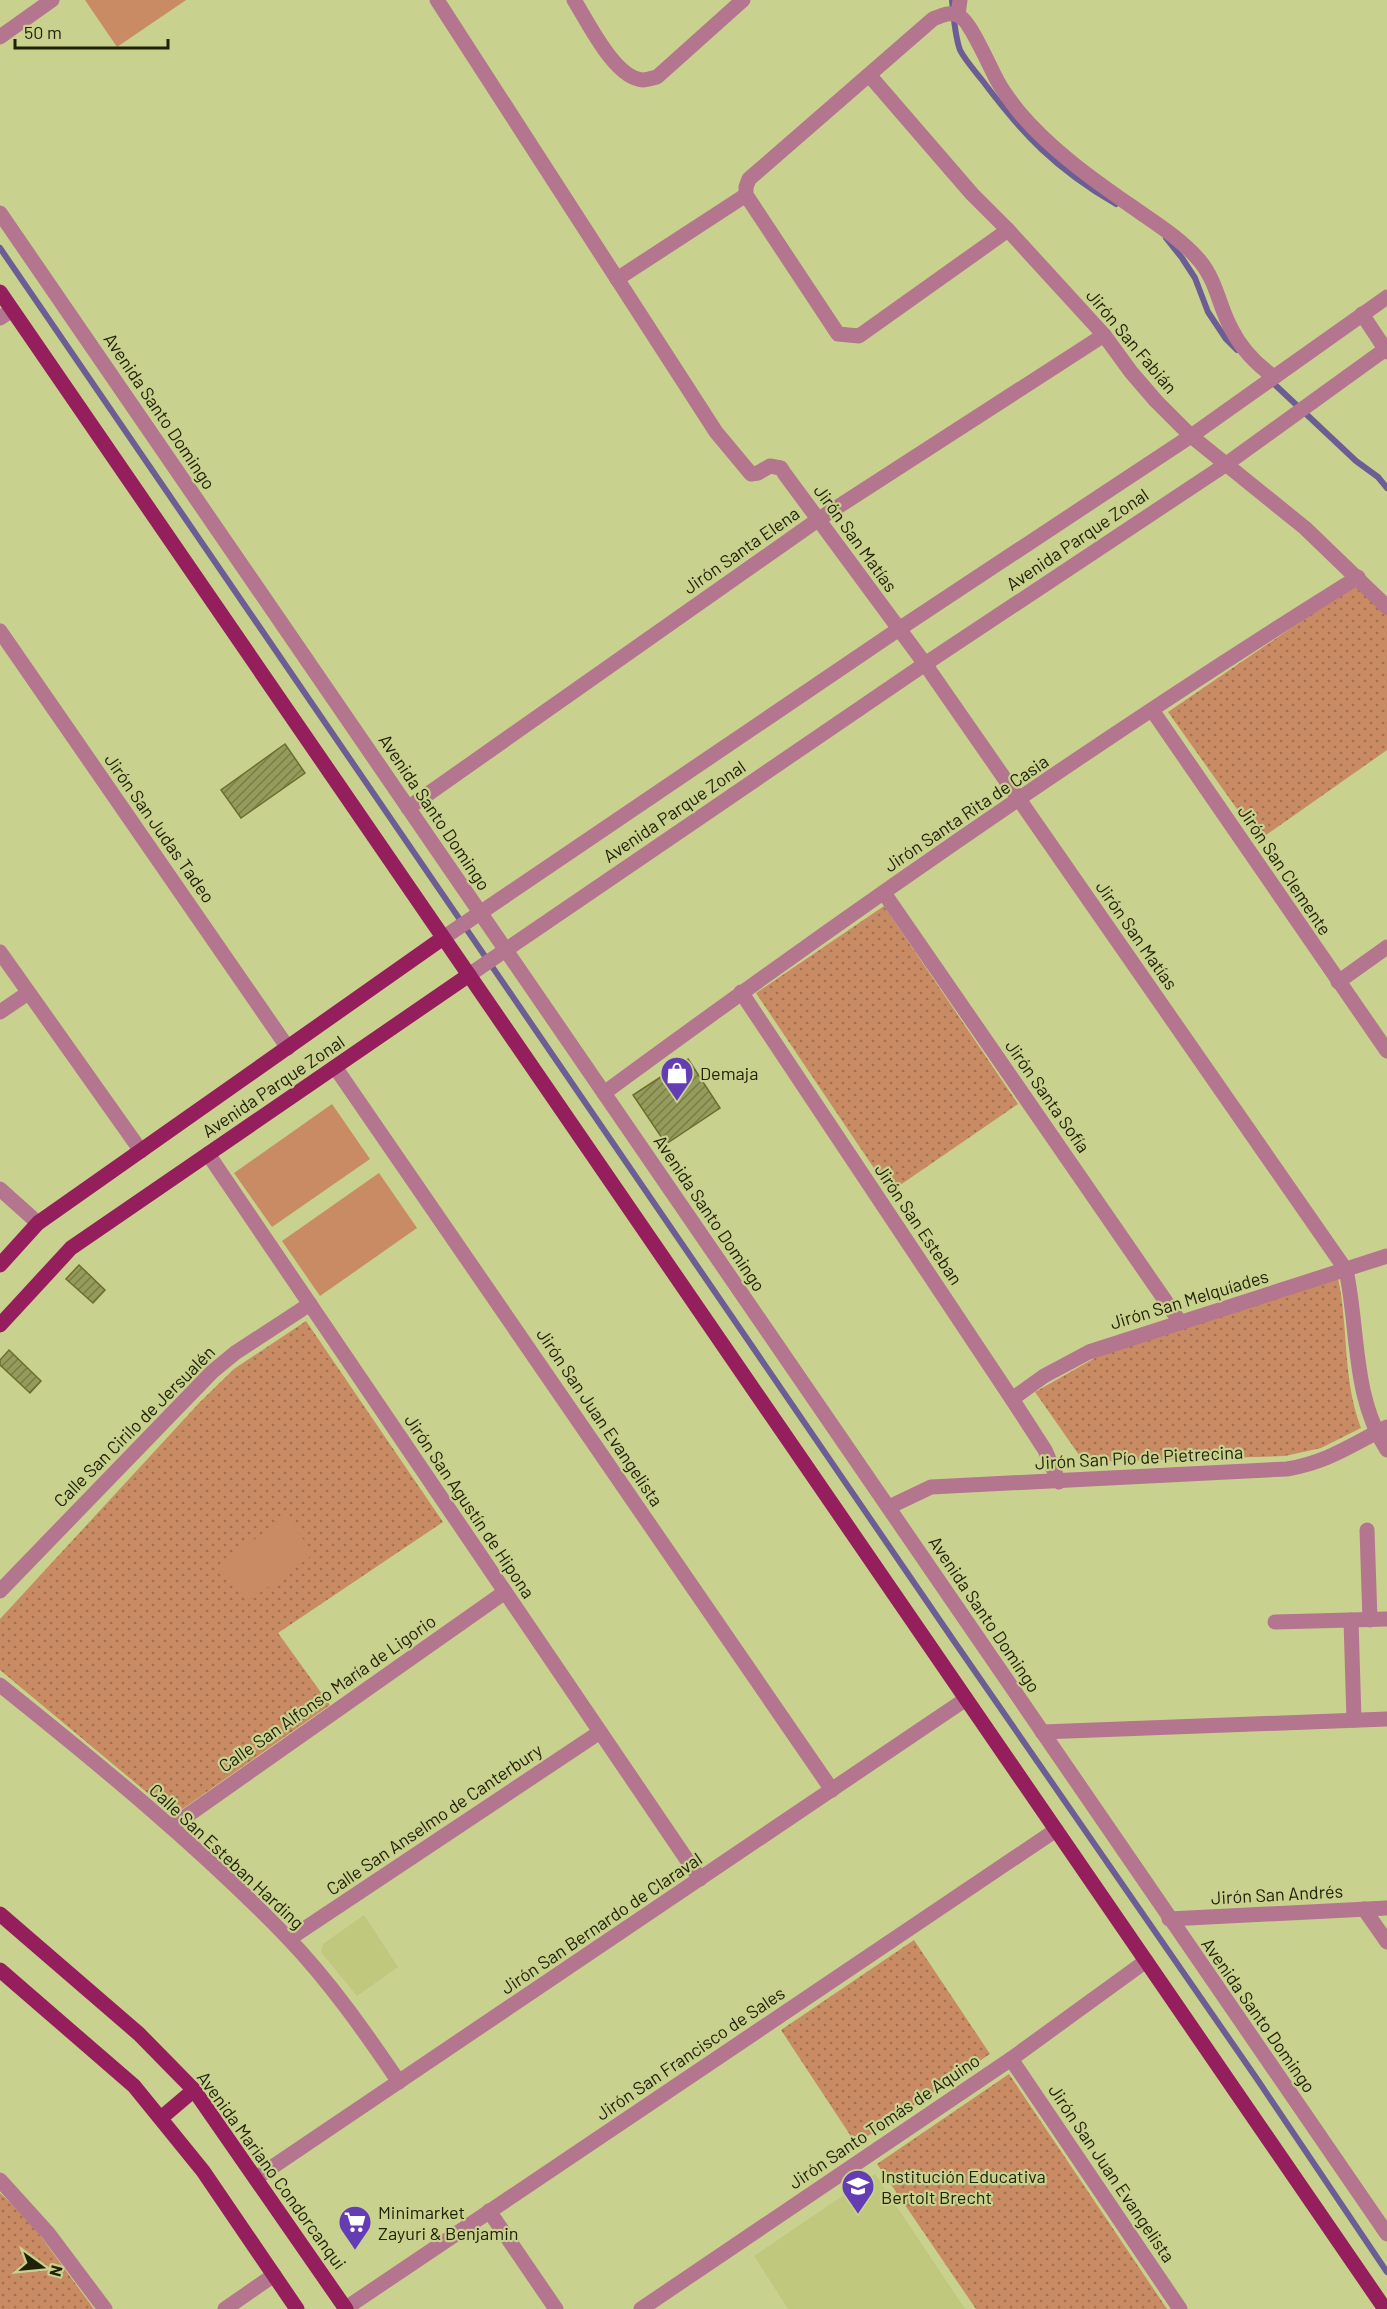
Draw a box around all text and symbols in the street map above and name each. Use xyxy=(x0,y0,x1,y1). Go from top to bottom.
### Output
scale bar xyxy=(15,12,168,50)
text: 50 m xyxy=(24,21,62,43)
street label: Jirón San Fabián xyxy=(1082,284,1182,398)
street label: Avenida Santo Domingo xyxy=(99,329,221,493)
street label: Jirón San Matías xyxy=(810,480,902,596)
street label: Avenida Parque Zonal xyxy=(1002,483,1152,595)
street label: Jirón Santa Elena xyxy=(679,502,803,598)
street label: Avenida Santo Domingo xyxy=(374,730,496,894)
street label: Jirón San Judas Tadeo xyxy=(100,749,220,907)
street label: Jirón Santa Rita de Casia xyxy=(880,750,1052,876)
street label: Avenida Parque Zonal xyxy=(599,755,749,867)
street label: Jirón San Clemente xyxy=(1233,801,1337,939)
street label: Jirón San Matías xyxy=(1091,876,1183,994)
street label: Avenida Parque Zonal xyxy=(198,1030,348,1142)
street label: Jirón Santa Sofía xyxy=(1001,1035,1095,1157)
shop icon: Demaja xyxy=(659,1055,695,1102)
place label: Demaja xyxy=(700,1062,758,1084)
street label: Avenida Santo Domingo xyxy=(649,1131,771,1295)
street label: Jirón San Esteban xyxy=(870,1159,968,1289)
street label: Jirón San Melquíades xyxy=(1107,1264,1271,1334)
street label: Jirón San Juan Evangelista xyxy=(532,1324,668,1510)
street label: Calle San Cirilo de Jersualén xyxy=(49,1341,219,1511)
street label: Jirón San Agustín de Hipona xyxy=(400,1410,540,1602)
street label: Jirón San Pío de Pietrecina xyxy=(1034,1441,1244,1473)
street label: Avenida Santo Domingo xyxy=(924,1532,1046,1696)
street label: Calle San Alfonso María de Ligorio xyxy=(214,1609,440,1777)
street label: Calle San Anselmo de Canterbury xyxy=(322,1738,546,1900)
street label: Calle San Esteban Harding xyxy=(145,1779,309,1933)
street label: Jirón San Bernardo de Claraval xyxy=(496,1847,706,1999)
street label: Jirón San Andrés xyxy=(1210,1880,1344,1908)
street label: Avenida Santo Domingo xyxy=(1197,1933,1321,2097)
street label: Jirón San Francisco de Sales xyxy=(591,1982,789,2124)
street label: Jirón Santo Tomás de Aquino xyxy=(784,2049,984,2193)
street label: Avenida Mariano Condorcanqui xyxy=(193,2067,351,2273)
street label: Jirón San Juan Evangelista xyxy=(1044,2080,1180,2266)
place label: Institución Educativa Bertolt Brecht xyxy=(881,2165,1046,2208)
school or university icon: Institución Educativa Bertolt Brecht xyxy=(840,2168,876,2215)
place label: Minimarket Zayuri & Benjamin xyxy=(378,2201,518,2244)
supermarket icon: Minimarket Zayuri & Benjamin xyxy=(337,2204,373,2251)
north arrow xyxy=(12,2237,72,2297)
text: N xyxy=(46,2263,68,2279)

